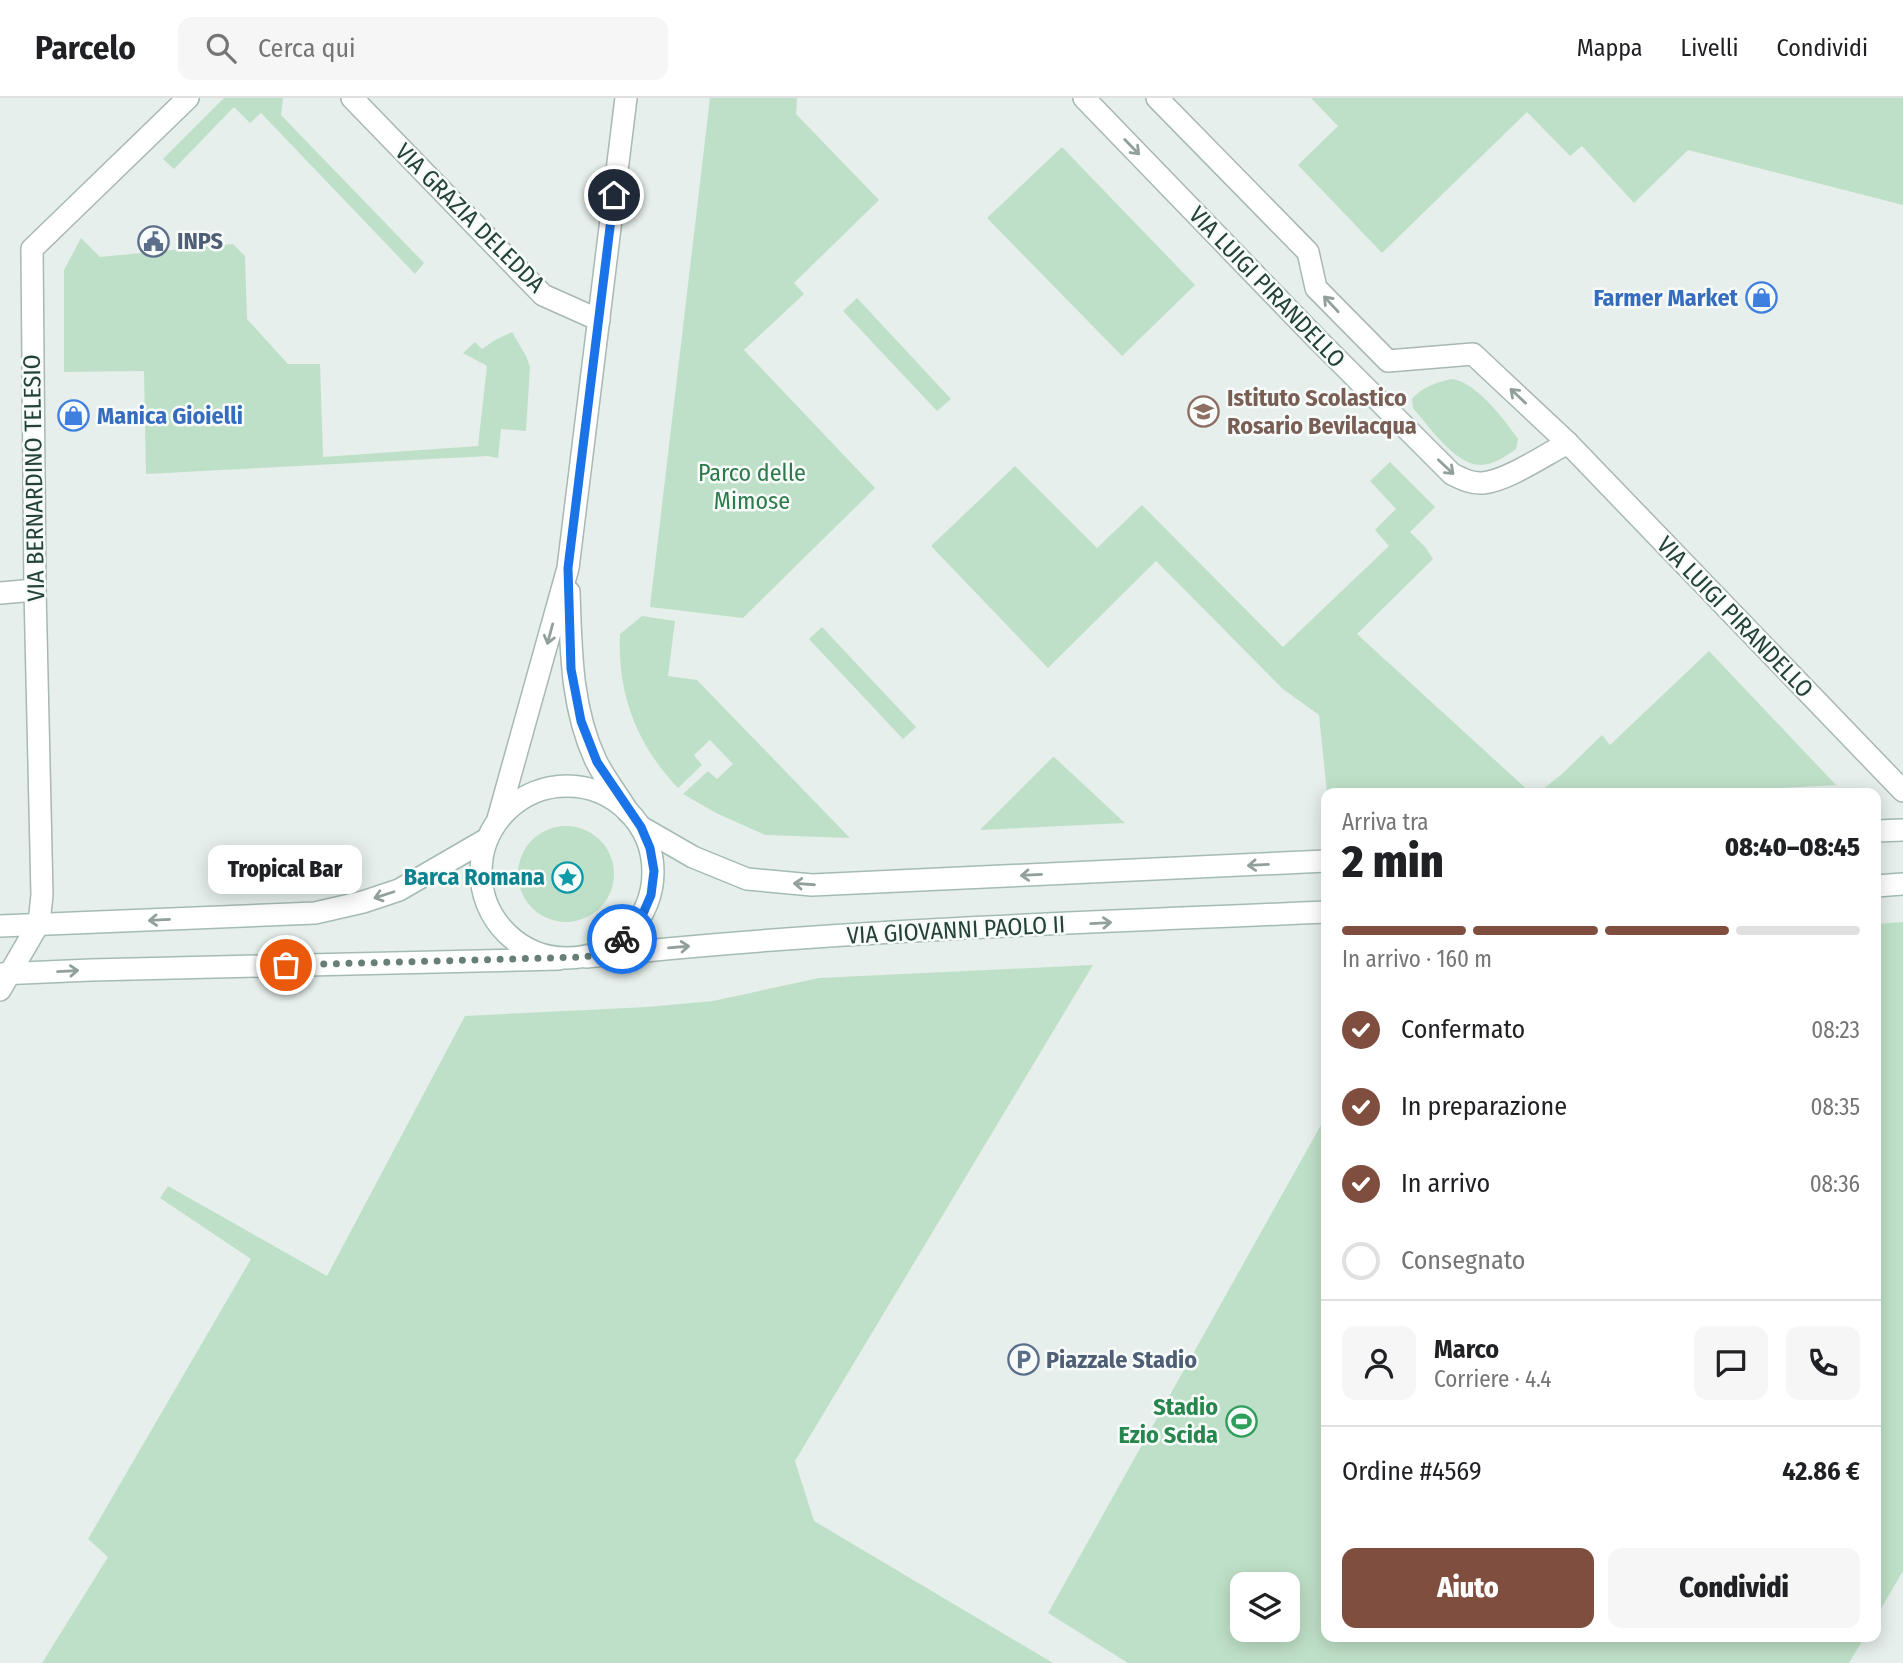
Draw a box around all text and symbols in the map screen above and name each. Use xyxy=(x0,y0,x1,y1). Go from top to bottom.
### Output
search box xyxy=(178,17,668,80)
text: Parcelo xyxy=(35,28,136,68)
icon: search xyxy=(202,29,240,67)
text: Cerca qui xyxy=(258,33,356,64)
text: Mappa xyxy=(1577,34,1643,62)
text: Livelli xyxy=(1681,34,1738,62)
text: Condividi xyxy=(1776,34,1868,62)
street label: VIA GRAZIA DELEDDA xyxy=(390,138,551,299)
one-way arrow xyxy=(1123,138,1140,155)
pin xyxy=(584,165,644,225)
icon: home xyxy=(595,176,633,214)
street label: VIA LUIGI PIRANDELLO xyxy=(1183,201,1351,373)
public building icon: INPS xyxy=(137,224,171,258)
place label: INPS xyxy=(177,227,223,255)
shop icon: Farmer Market xyxy=(1744,281,1778,315)
place label: Farmer Market xyxy=(1593,284,1739,312)
one-way arrow xyxy=(1322,296,1339,313)
street label: VIA BERNARDINO TELESIO xyxy=(18,354,50,602)
place label: Istituto Scolastico Rosario Bevilacqua xyxy=(1227,384,1417,440)
one-way arrow xyxy=(1509,388,1527,404)
school or university icon: Istituto Scolastico Rosario Bevilacqua xyxy=(1187,395,1221,429)
shop icon: Manica Gioielli xyxy=(57,399,91,433)
place label: Manica Gioielli xyxy=(97,402,243,430)
one-way arrow xyxy=(1437,458,1454,475)
park label: Parco delle Mimose xyxy=(698,459,806,515)
street label: VIA LUIGI PIRANDELLO xyxy=(1651,531,1819,703)
one-way arrow xyxy=(543,622,556,645)
text: Arriva tra xyxy=(1342,808,1429,836)
text: 08:40–08:45 xyxy=(1725,832,1860,863)
text: 2 min xyxy=(1342,834,1444,889)
callout: Tropical Bar xyxy=(209,846,363,895)
text: Tropical Bar xyxy=(228,855,342,883)
one-way arrow xyxy=(1247,858,1270,871)
place icon: Barca Romana xyxy=(551,860,585,894)
place label: Barca Romana xyxy=(404,863,545,891)
one-way arrow xyxy=(1020,869,1043,882)
one-way arrow xyxy=(793,878,816,891)
one-way arrow xyxy=(373,889,395,902)
courier xyxy=(587,904,657,974)
street label: VIA GIOVANNI PAOLO II xyxy=(846,910,1066,950)
one-way arrow xyxy=(148,913,171,926)
one-way arrow xyxy=(1090,916,1112,929)
icon: bike xyxy=(603,920,641,958)
pin xyxy=(256,935,316,995)
one-way arrow xyxy=(667,940,689,953)
text: In arrivo · 160 m xyxy=(1342,945,1492,973)
icon: bag xyxy=(267,946,305,984)
one-way arrow xyxy=(56,964,79,977)
icon: check xyxy=(1342,1011,1380,1049)
text: Confermato xyxy=(1401,1014,1525,1045)
text: 08:23 xyxy=(1811,1016,1860,1044)
icon: check xyxy=(1342,1088,1380,1126)
text: In preparazione xyxy=(1401,1091,1567,1122)
text: 08:35 xyxy=(1811,1093,1860,1121)
icon: check xyxy=(1342,1165,1380,1203)
text: In arrivo xyxy=(1401,1168,1490,1199)
text: 08:36 xyxy=(1810,1170,1860,1198)
text: Consegnato xyxy=(1401,1245,1525,1276)
button: person xyxy=(1342,1326,1416,1400)
button: chat xyxy=(1694,1326,1768,1400)
button: phone xyxy=(1786,1326,1860,1400)
text: Marco xyxy=(1434,1334,1499,1365)
parking icon: Piazzale Stadio xyxy=(1006,1343,1040,1377)
place label: Piazzale Stadio xyxy=(1046,1346,1197,1374)
text: Corriere · 4.4 xyxy=(1434,1365,1551,1393)
place label: Stadio Ezio Scida xyxy=(1118,1393,1218,1449)
sports icon: Stadio Ezio Scida xyxy=(1224,1404,1258,1438)
text: Ordine #4569 xyxy=(1342,1456,1482,1487)
text: 42.86 € xyxy=(1782,1456,1860,1487)
button: Aiuto xyxy=(1342,1548,1594,1628)
button: Condividi xyxy=(1608,1548,1860,1628)
map controls xyxy=(1230,1572,1300,1642)
button: layers xyxy=(1230,1572,1300,1642)

